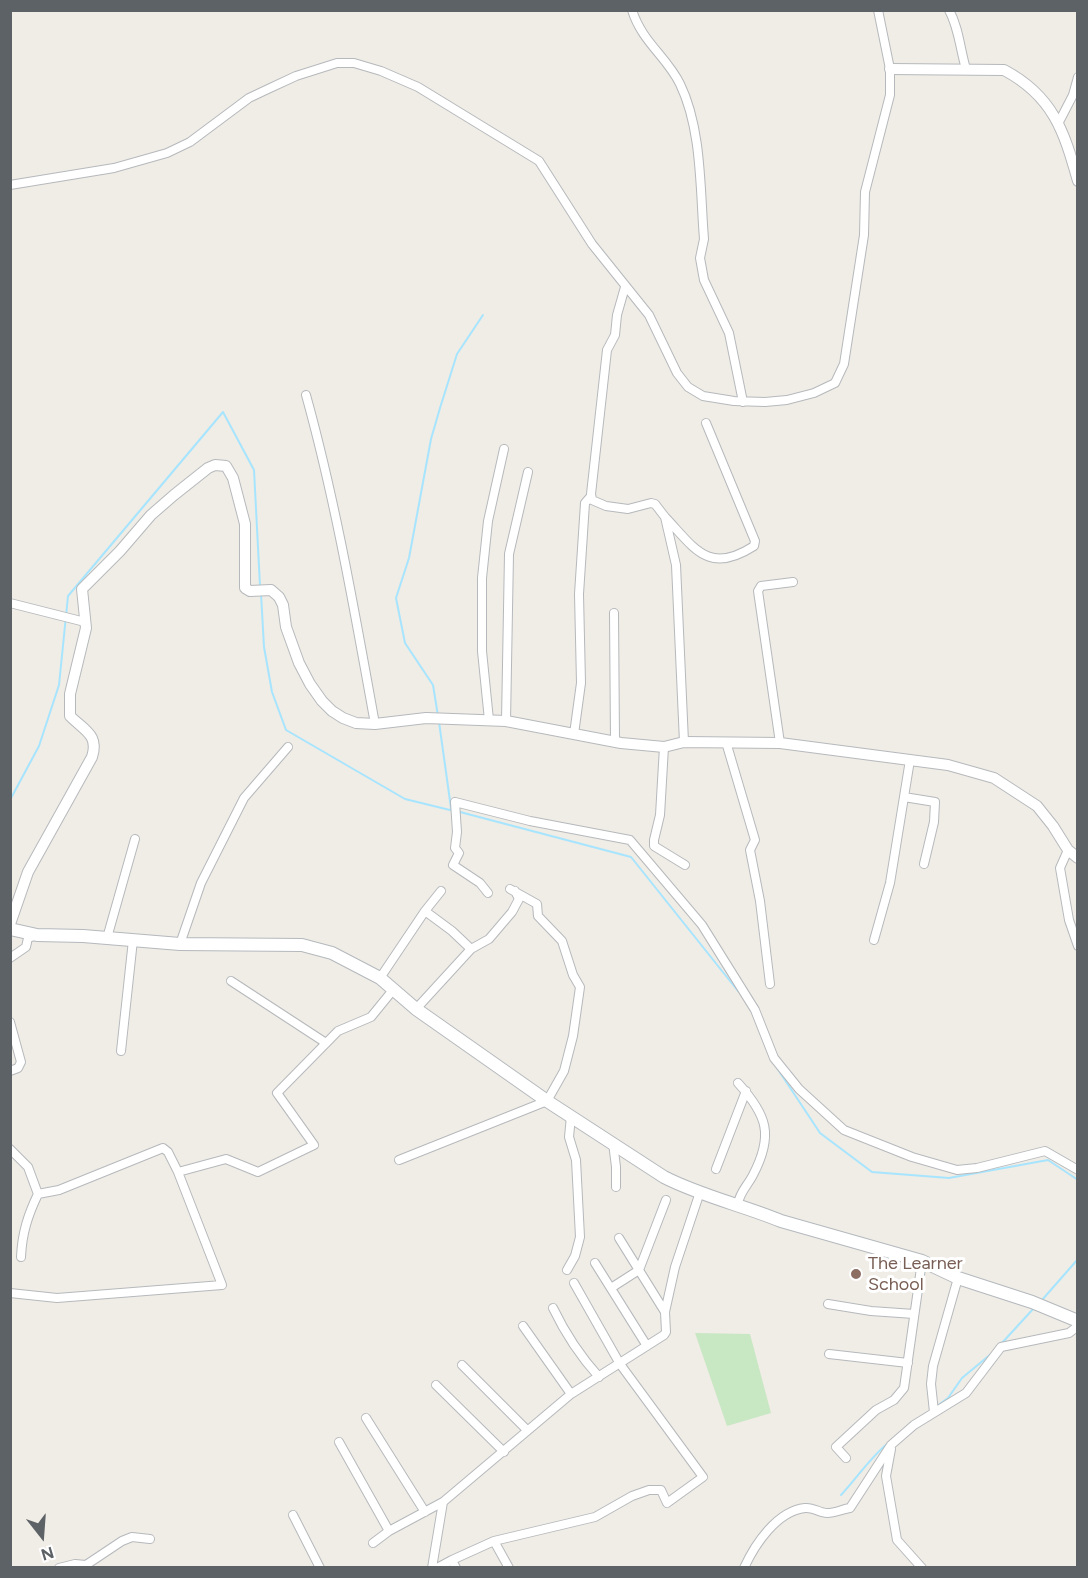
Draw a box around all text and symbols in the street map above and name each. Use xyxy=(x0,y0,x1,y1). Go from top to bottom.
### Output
place label: The Learner School xyxy=(868,1253,963,1296)
marker: The Learner School xyxy=(849,1267,863,1281)
north arrow xyxy=(12,1506,72,1566)
text: N xyxy=(39,1543,56,1565)

